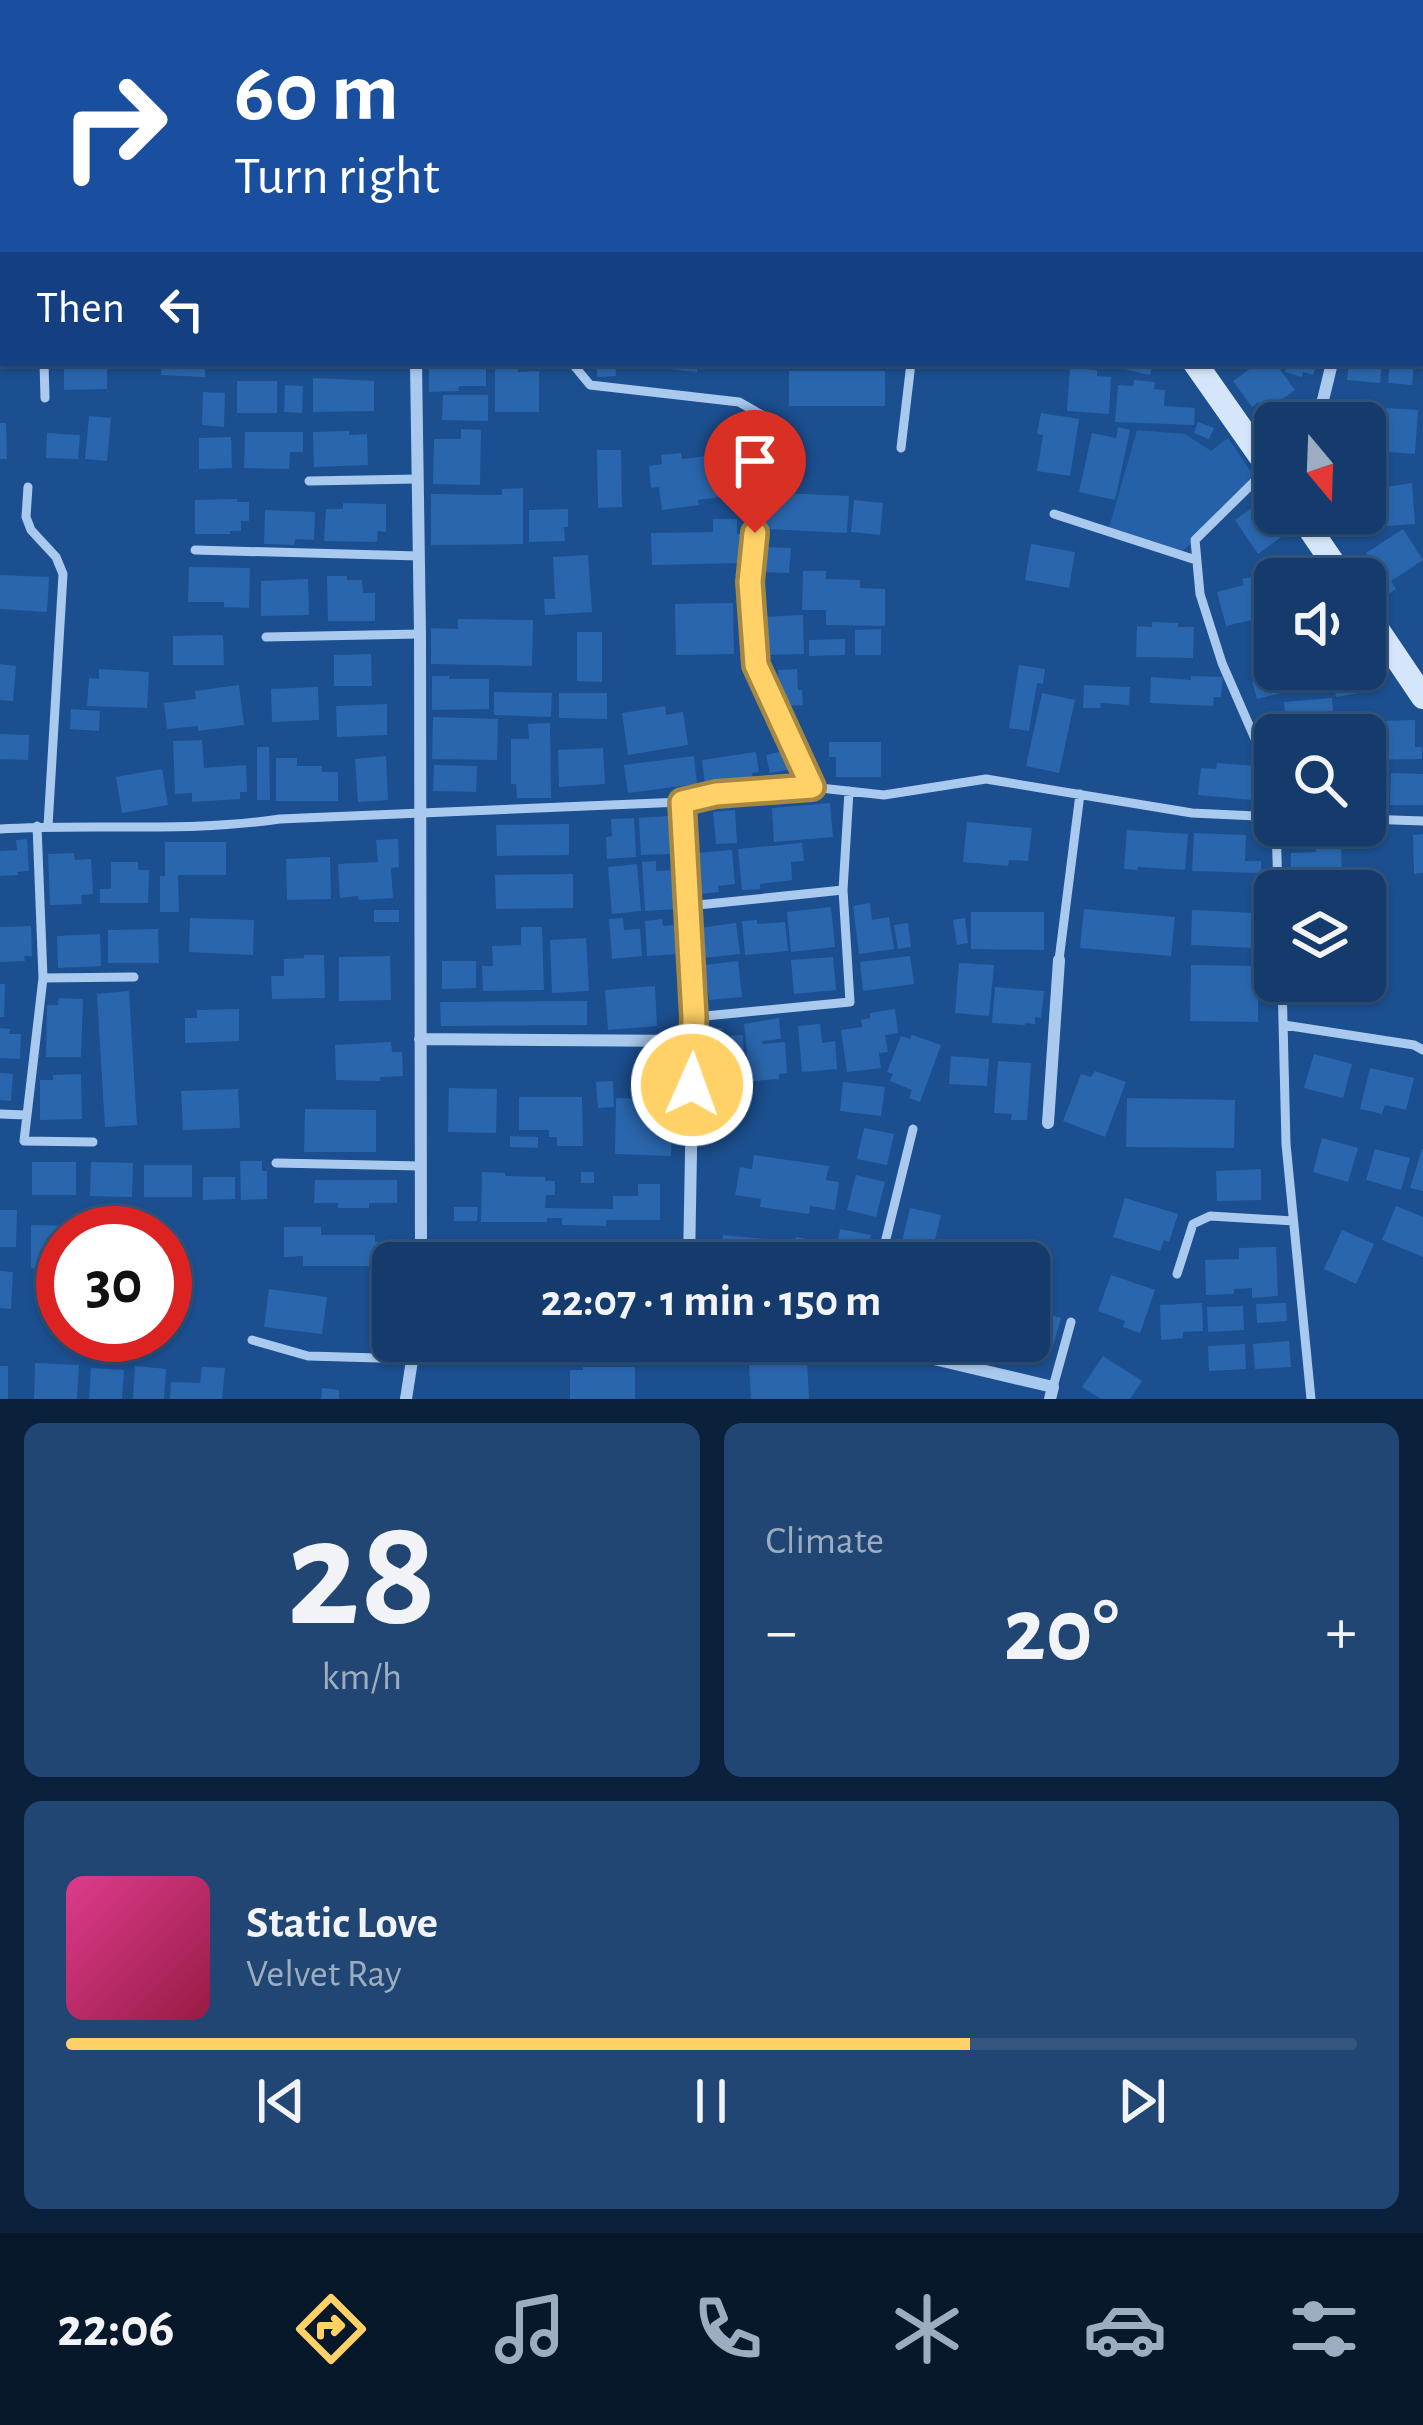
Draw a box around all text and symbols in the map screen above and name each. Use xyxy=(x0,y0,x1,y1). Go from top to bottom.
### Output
icon: right xyxy=(36,48,192,204)
text: 60 m xyxy=(234,52,399,136)
text: Turn right xyxy=(234,150,440,204)
icon: left xyxy=(149,276,215,342)
text: Then xyxy=(36,286,125,331)
north arrow xyxy=(1254,402,1386,534)
map controls xyxy=(1254,402,1386,1002)
pin xyxy=(704,410,806,533)
icon: arrive xyxy=(722,428,788,494)
button: sound xyxy=(1254,558,1386,690)
button: search xyxy=(1254,714,1386,846)
button: layers xyxy=(1254,870,1386,1002)
position arrow xyxy=(629,1022,755,1148)
speed limit sign: 30 xyxy=(36,1206,192,1362)
text: 22:07 · 1 min · 150 m xyxy=(541,1279,881,1324)
text: 28 xyxy=(287,1498,437,1654)
text: Climate xyxy=(766,1522,884,1561)
text: 20° xyxy=(1003,1587,1119,1677)
text: − xyxy=(766,1599,797,1665)
text: + xyxy=(1325,1599,1357,1665)
text: km/h xyxy=(322,1658,402,1697)
text: Static Love xyxy=(246,1901,438,1946)
text: Velvet Ray xyxy=(246,1955,402,1994)
icon: previous xyxy=(248,2068,314,2134)
icon: pause xyxy=(678,2068,744,2134)
icon: next xyxy=(1109,2068,1175,2134)
icon: directions xyxy=(289,2287,373,2371)
icon: music xyxy=(488,2287,572,2371)
icon: phone xyxy=(686,2287,770,2371)
icon: climate xyxy=(885,2287,969,2371)
icon: car xyxy=(1083,2287,1167,2371)
icon: filters xyxy=(1282,2287,1366,2371)
text: 22:06 xyxy=(57,2302,175,2356)

